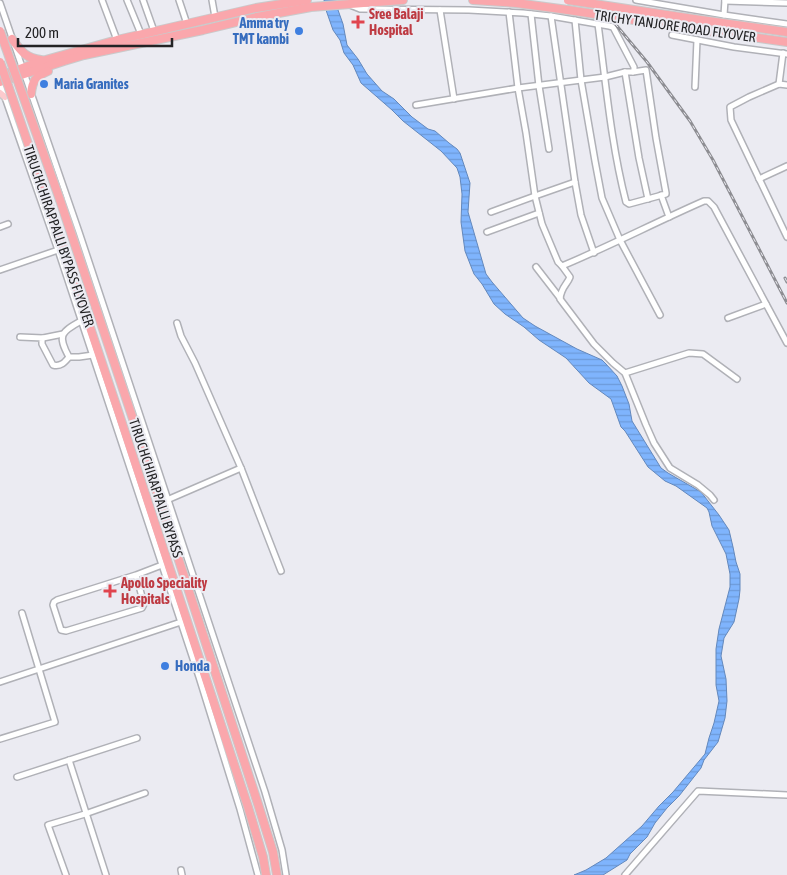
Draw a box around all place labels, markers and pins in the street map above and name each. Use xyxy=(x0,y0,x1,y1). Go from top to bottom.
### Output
place label: Sree Balaji Hospital xyxy=(369,6,423,38)
place label: Amma try TMT kambi xyxy=(233,15,289,47)
marker: Sree Balaji Hospital xyxy=(351,15,365,29)
marker: Amma try TMT kambi xyxy=(293,25,305,37)
place label: Maria Granites xyxy=(54,76,129,92)
marker: Maria Granites xyxy=(38,78,50,90)
place label: Apollo Speciality Hospitals xyxy=(120,575,208,607)
marker: Apollo Speciality Hospitals xyxy=(103,584,117,598)
place label: Honda xyxy=(175,658,210,674)
marker: Honda xyxy=(159,660,171,672)

